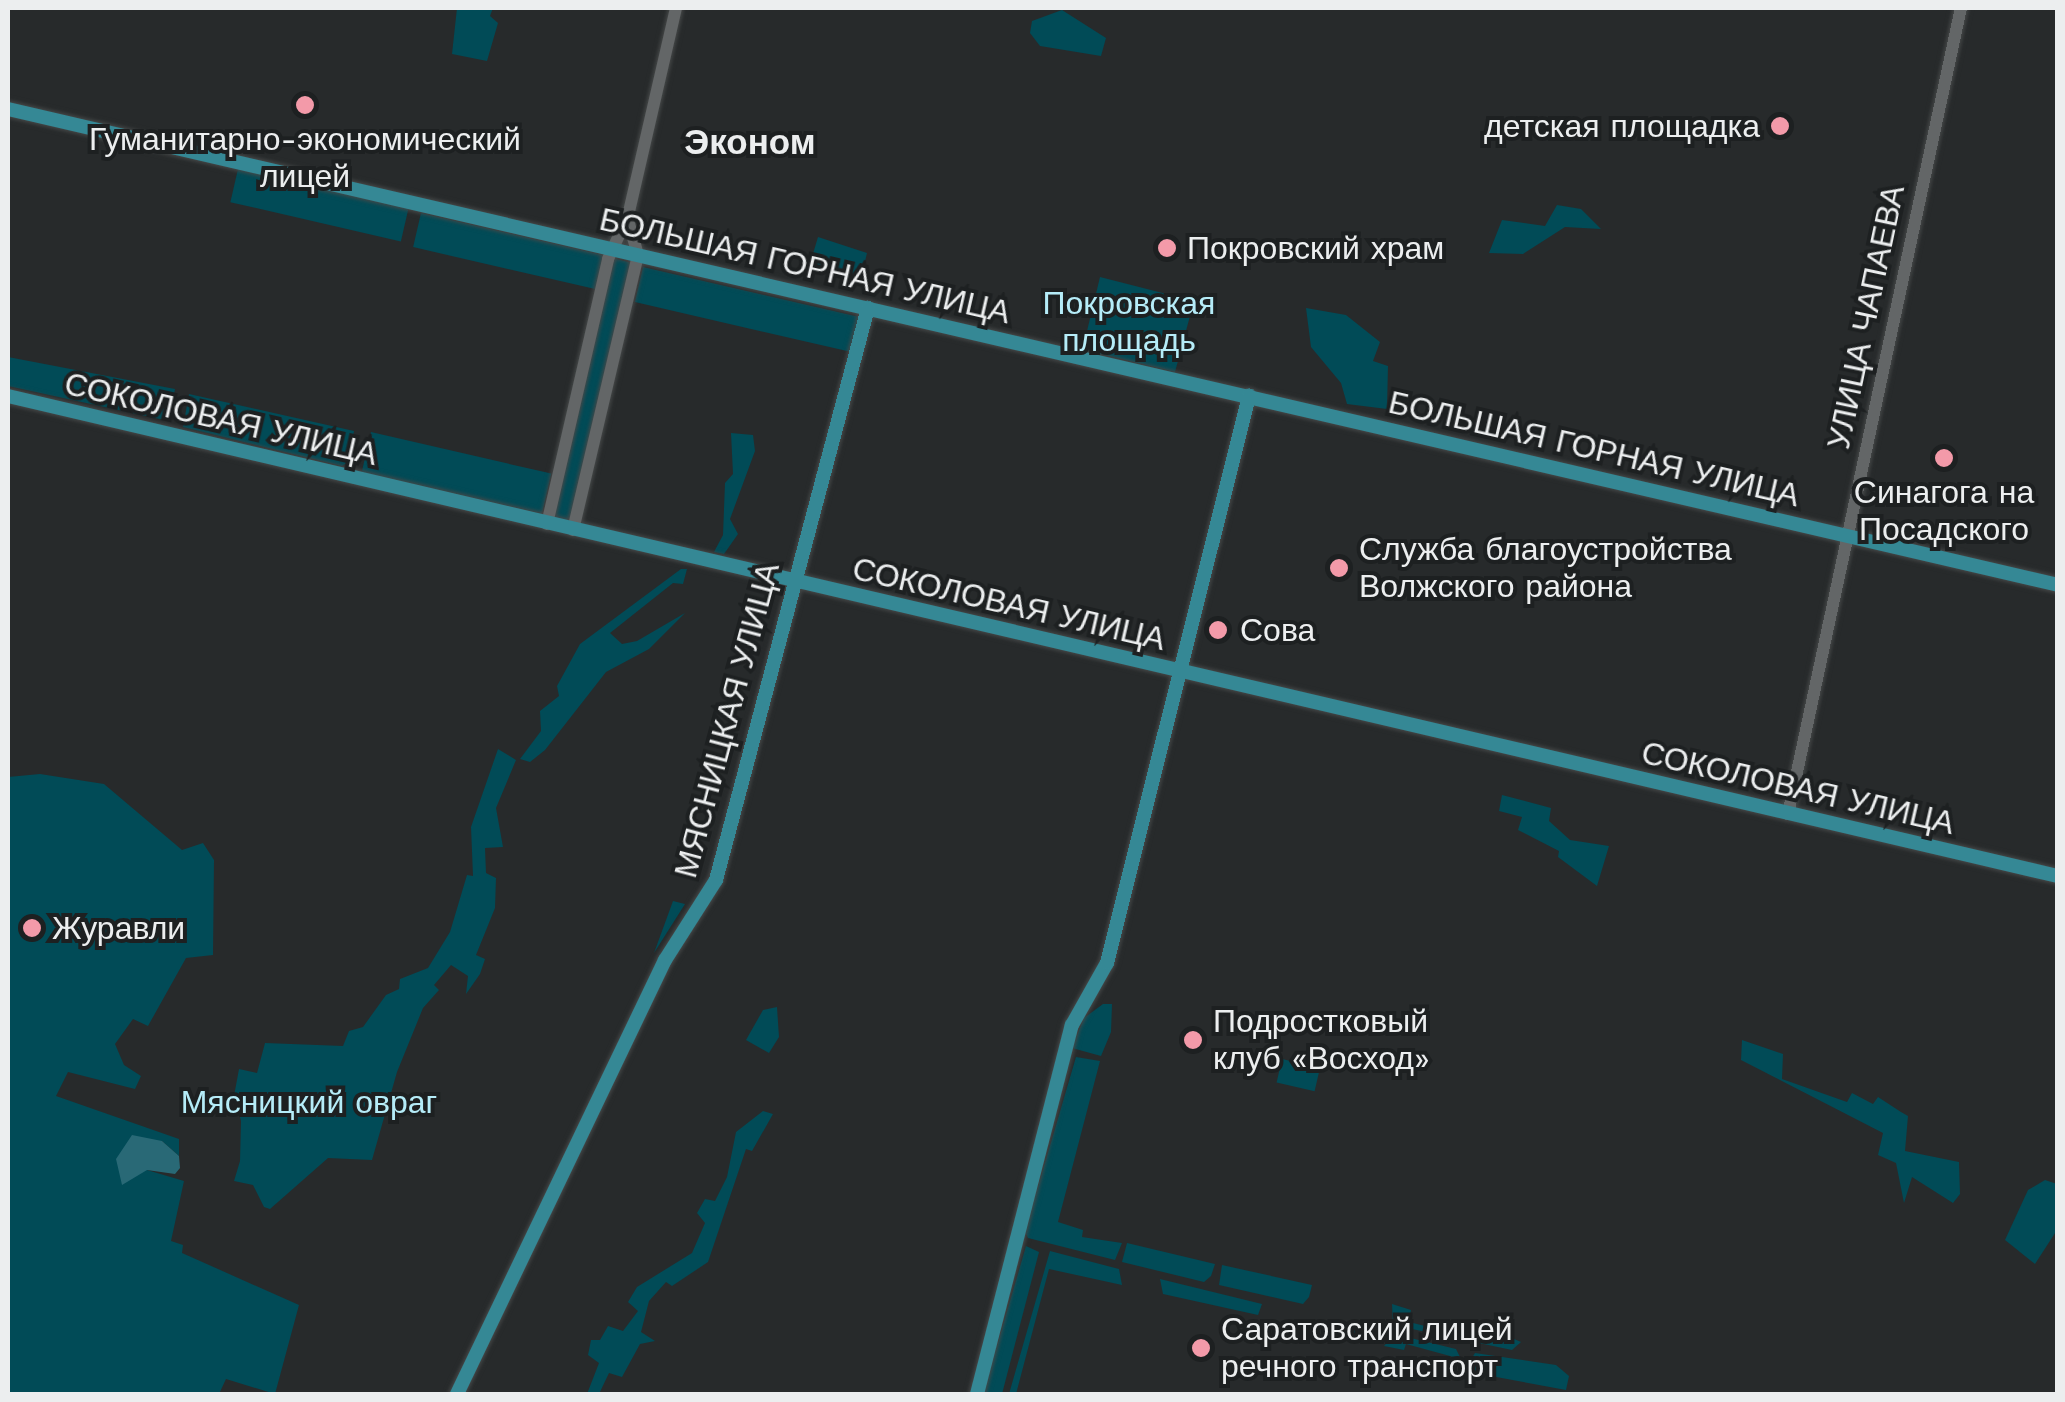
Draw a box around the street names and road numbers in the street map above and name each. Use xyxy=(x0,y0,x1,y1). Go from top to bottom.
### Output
street label: УЛИЦА ЧАПАЕВА xyxy=(1819,182,1913,452)
street label: БОЛЬШАЯ ГОРНАЯ УЛИЦА xyxy=(596,200,1014,332)
street label: СОКОЛОВАЯ УЛИЦА xyxy=(61,364,381,474)
street label: БОЛЬШАЯ ГОРНАЯ УЛИЦА xyxy=(1385,383,1803,515)
street label: СОКОЛОВАЯ УЛИЦА xyxy=(849,549,1169,659)
street label: МЯСНИЦКАЯ УЛИЦА xyxy=(666,558,788,882)
street label: СОКОЛОВАЯ УЛИЦА xyxy=(1638,733,1958,843)

